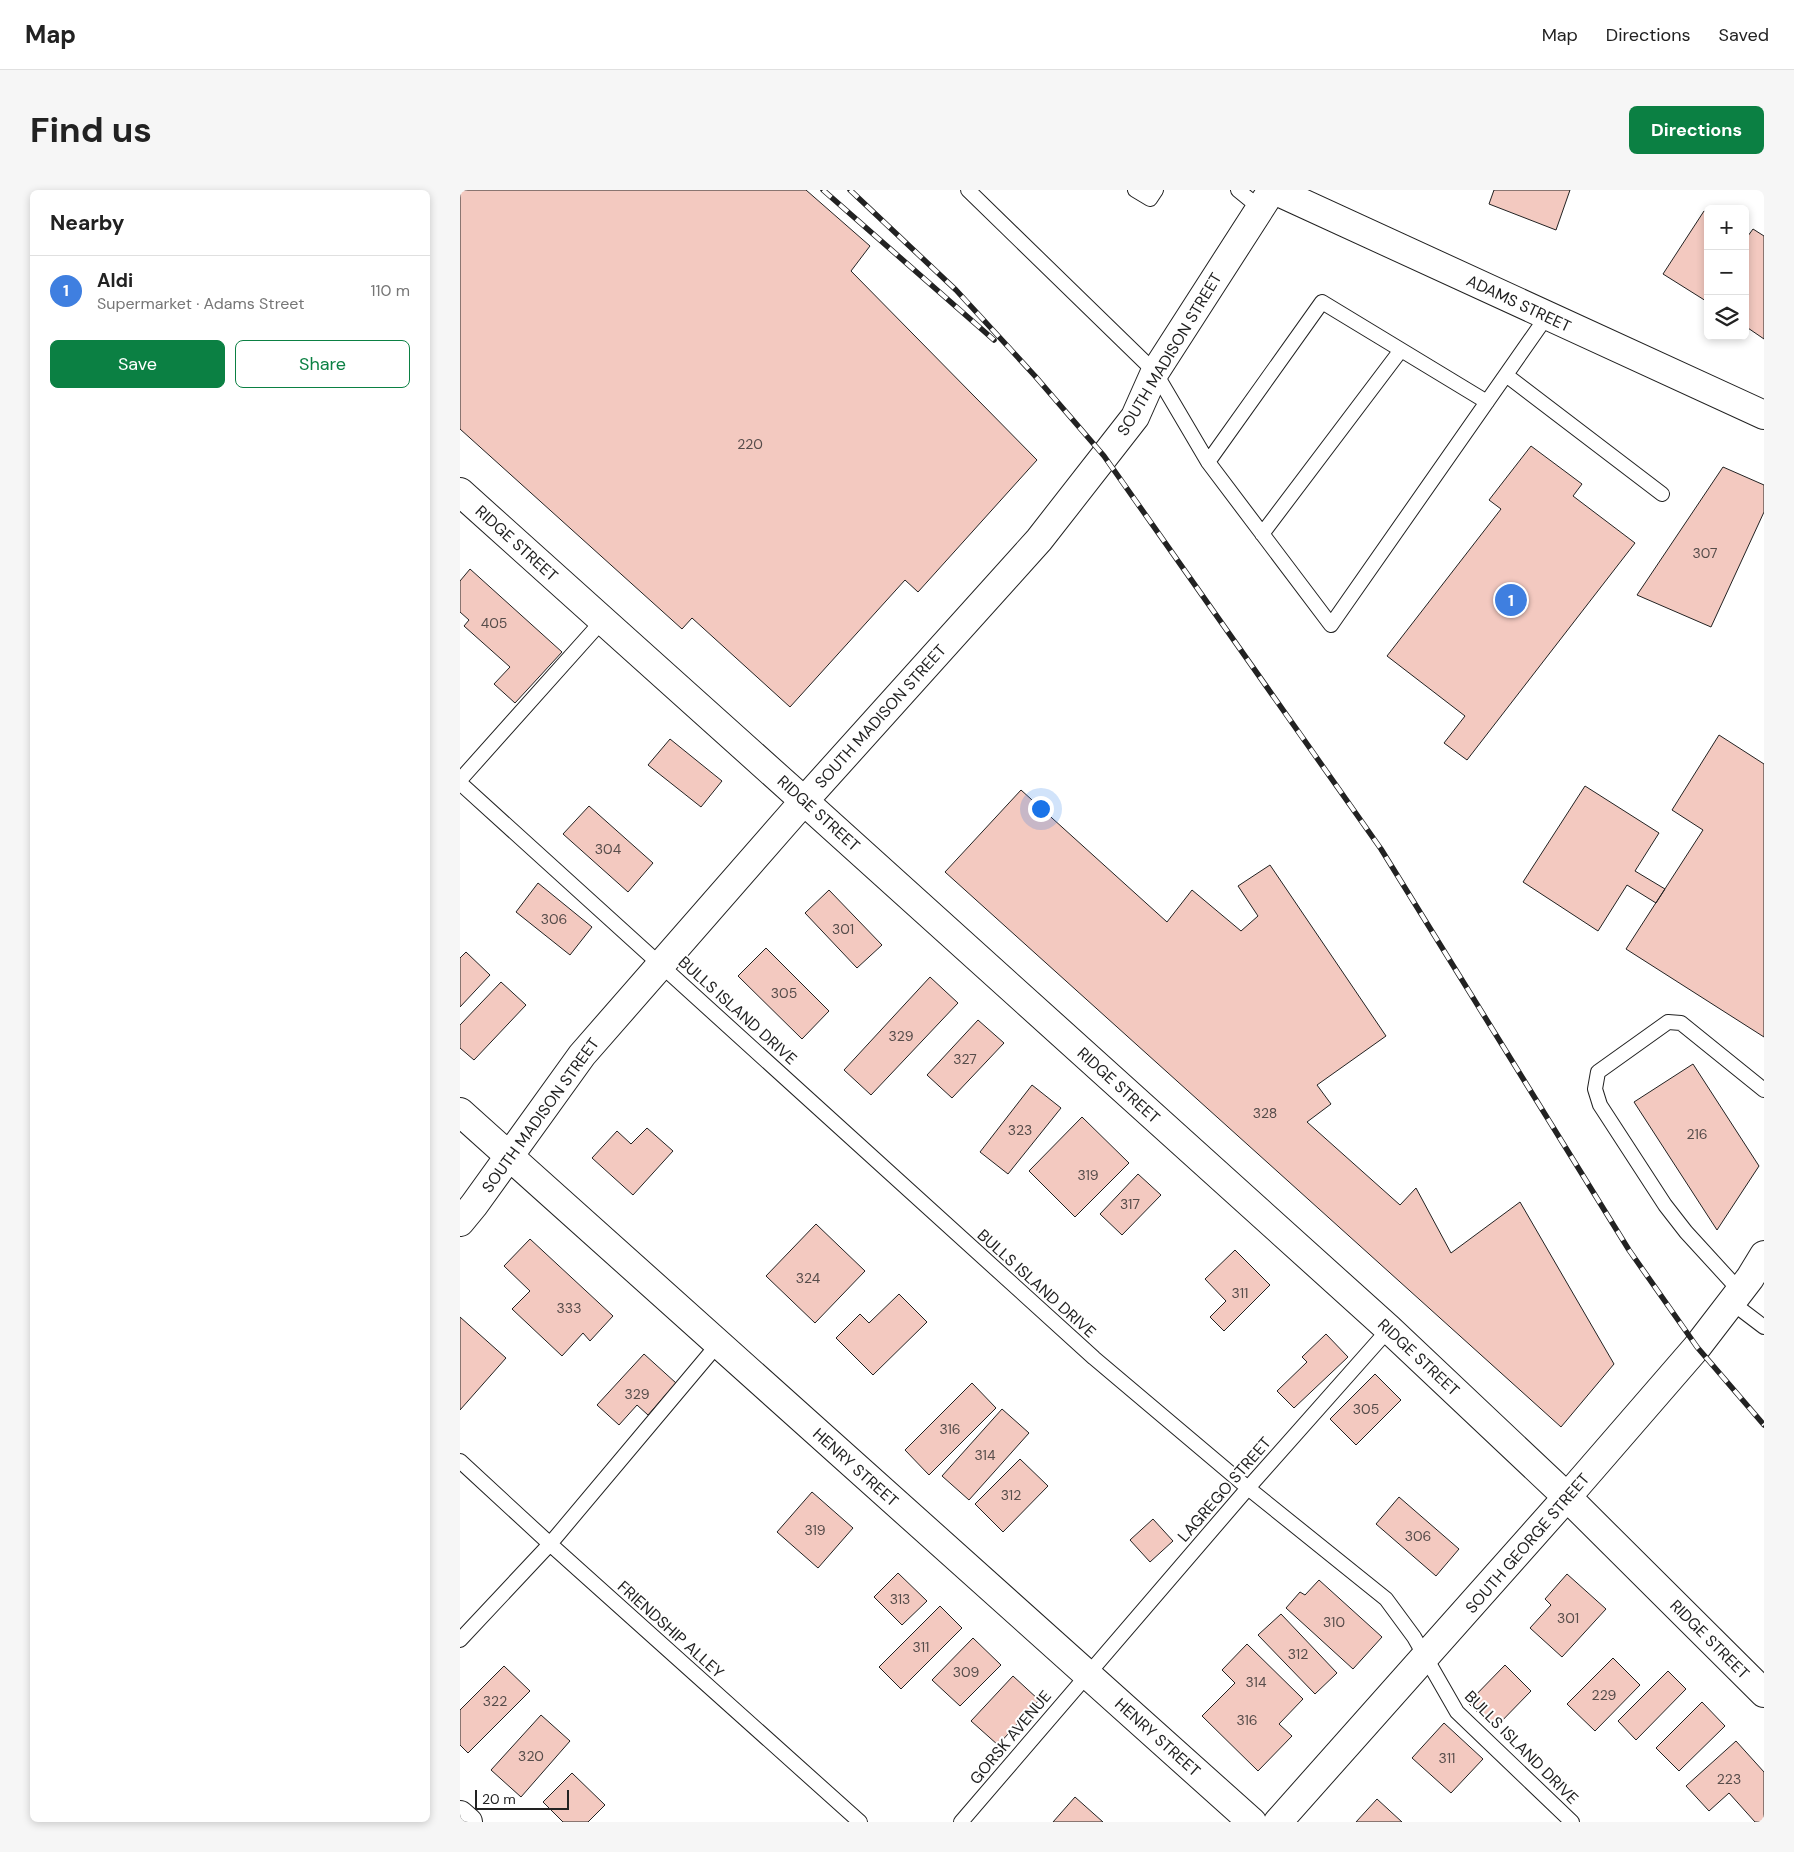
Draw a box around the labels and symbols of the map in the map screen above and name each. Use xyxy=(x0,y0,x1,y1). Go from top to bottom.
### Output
street label: SOUTH MADISON STREET xyxy=(1112,269,1227,440)
street label: ADAMS STREET xyxy=(1463,270,1574,337)
house number: 220 xyxy=(737,435,763,453)
street label: RIDGE STREET xyxy=(471,501,562,586)
house number: 307 xyxy=(1692,544,1718,562)
pin: 1 xyxy=(1495,581,1527,619)
house number: 405 xyxy=(481,614,507,632)
street label: SOUTH MADISON STREET xyxy=(810,640,951,793)
street label: RIDGE STREET xyxy=(773,771,864,856)
your location xyxy=(1028,796,1054,822)
house number: 304 xyxy=(595,840,622,858)
house number: 306 xyxy=(541,910,567,928)
house number: 301 xyxy=(832,920,854,938)
street label: BULLS ISLAND DRIVE xyxy=(674,952,801,1069)
house number: 305 xyxy=(771,984,797,1002)
house number: 329 xyxy=(889,1027,914,1045)
street label: SOUTH MADISON STREET xyxy=(477,1034,604,1197)
street label: RIDGE STREET xyxy=(1073,1043,1164,1128)
house number: 327 xyxy=(953,1050,977,1068)
house number: 328 xyxy=(1253,1104,1277,1122)
house number: 323 xyxy=(1008,1121,1032,1139)
house number: 216 xyxy=(1686,1125,1708,1143)
house number: 319 xyxy=(1077,1166,1099,1184)
house number: 317 xyxy=(1120,1195,1140,1213)
street label: BULLS ISLAND DRIVE xyxy=(973,1225,1100,1342)
house number: 324 xyxy=(796,1269,821,1287)
house number: 311 xyxy=(1232,1284,1248,1302)
house number: 333 xyxy=(557,1299,581,1317)
street label: RIDGE STREET xyxy=(1373,1314,1464,1401)
house number: 329 xyxy=(625,1385,650,1403)
house number: 305 xyxy=(1353,1400,1379,1418)
house number: 316 xyxy=(939,1420,961,1438)
street label: HENRY STREET xyxy=(808,1423,903,1511)
street label: LAGREGO STREET xyxy=(1173,1432,1276,1546)
house number: 314 xyxy=(975,1446,996,1464)
street label: SOUTH GEORGE STREET xyxy=(1461,1469,1594,1618)
house number: 312 xyxy=(1001,1486,1021,1504)
house number: 319 xyxy=(804,1521,826,1539)
house number: 306 xyxy=(1405,1527,1431,1545)
street label: FRIENDSHIP ALLEY xyxy=(613,1576,728,1683)
house number: 313 xyxy=(890,1590,910,1608)
street label: RIDGE STREET xyxy=(1665,1595,1754,1684)
house number: 301 xyxy=(1557,1609,1579,1627)
house number: 310 xyxy=(1323,1613,1345,1631)
house number: 311 xyxy=(913,1638,929,1656)
house number: 312 xyxy=(1288,1645,1308,1663)
house number: 309 xyxy=(953,1663,980,1681)
house number: 314 xyxy=(1246,1673,1267,1691)
street label: GORSK AVENUE xyxy=(965,1686,1056,1789)
street label: BULLS ISLAND DRIVE xyxy=(1460,1686,1583,1809)
house number: 229 xyxy=(1592,1686,1617,1704)
house number: 322 xyxy=(483,1692,507,1710)
street label: HENRY STREET xyxy=(1110,1693,1205,1781)
house number: 316 xyxy=(1236,1711,1258,1729)
house number: 320 xyxy=(518,1747,544,1765)
house number: 311 xyxy=(1439,1749,1455,1767)
house number: 223 xyxy=(1717,1770,1741,1788)
scale bar xyxy=(475,1787,569,1810)

